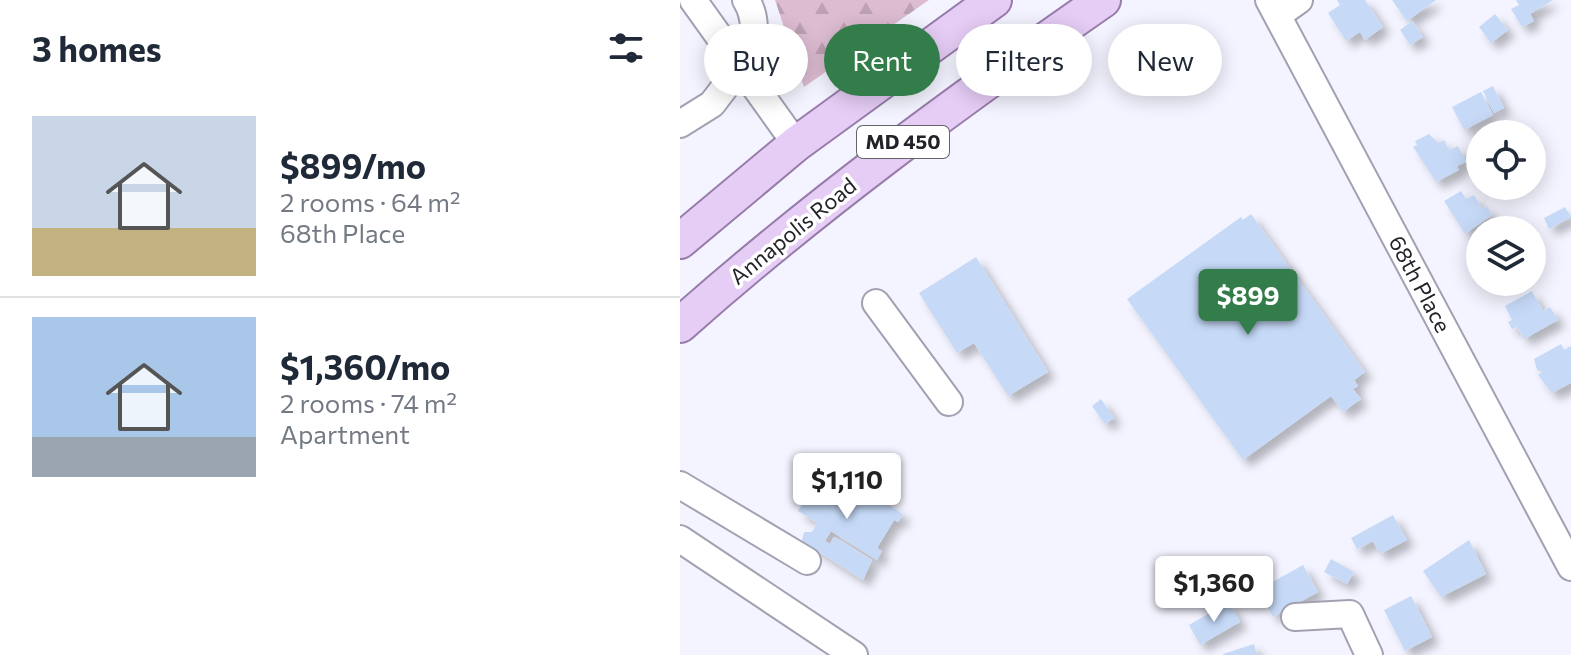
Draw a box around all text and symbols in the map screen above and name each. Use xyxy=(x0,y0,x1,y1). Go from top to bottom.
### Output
chip: Buy xyxy=(704,24,808,96)
chip: Rent xyxy=(824,24,940,96)
chip: Filters xyxy=(956,24,1092,96)
chip: New xyxy=(1108,24,1222,96)
icon: filters xyxy=(604,26,648,70)
text: 3 homes xyxy=(32,27,162,69)
map controls xyxy=(1466,120,1546,296)
button: locate xyxy=(1466,120,1546,200)
road number: MD 450 xyxy=(857,126,949,158)
text: $899/mo xyxy=(280,144,426,186)
icon: home xyxy=(96,148,192,244)
street label: Annapolis Road xyxy=(724,171,861,290)
text: 2 rooms · 64 m² xyxy=(280,186,461,217)
button: layers xyxy=(1466,216,1546,296)
text: 68th Place xyxy=(280,217,405,248)
street label: 68th Place xyxy=(1384,231,1457,337)
pin: $899 xyxy=(1201,269,1295,337)
text: $899 xyxy=(1216,279,1280,310)
text: $1,360/mo xyxy=(280,345,450,387)
icon: home xyxy=(96,349,192,445)
text: 2 rooms · 74 m² xyxy=(280,387,457,418)
text: Apartment xyxy=(280,418,410,449)
pin: $1,110 xyxy=(782,453,912,521)
text: $1,110 xyxy=(811,463,883,494)
pin: $1,360 xyxy=(1149,556,1279,624)
text: $1,360 xyxy=(1173,566,1255,597)

